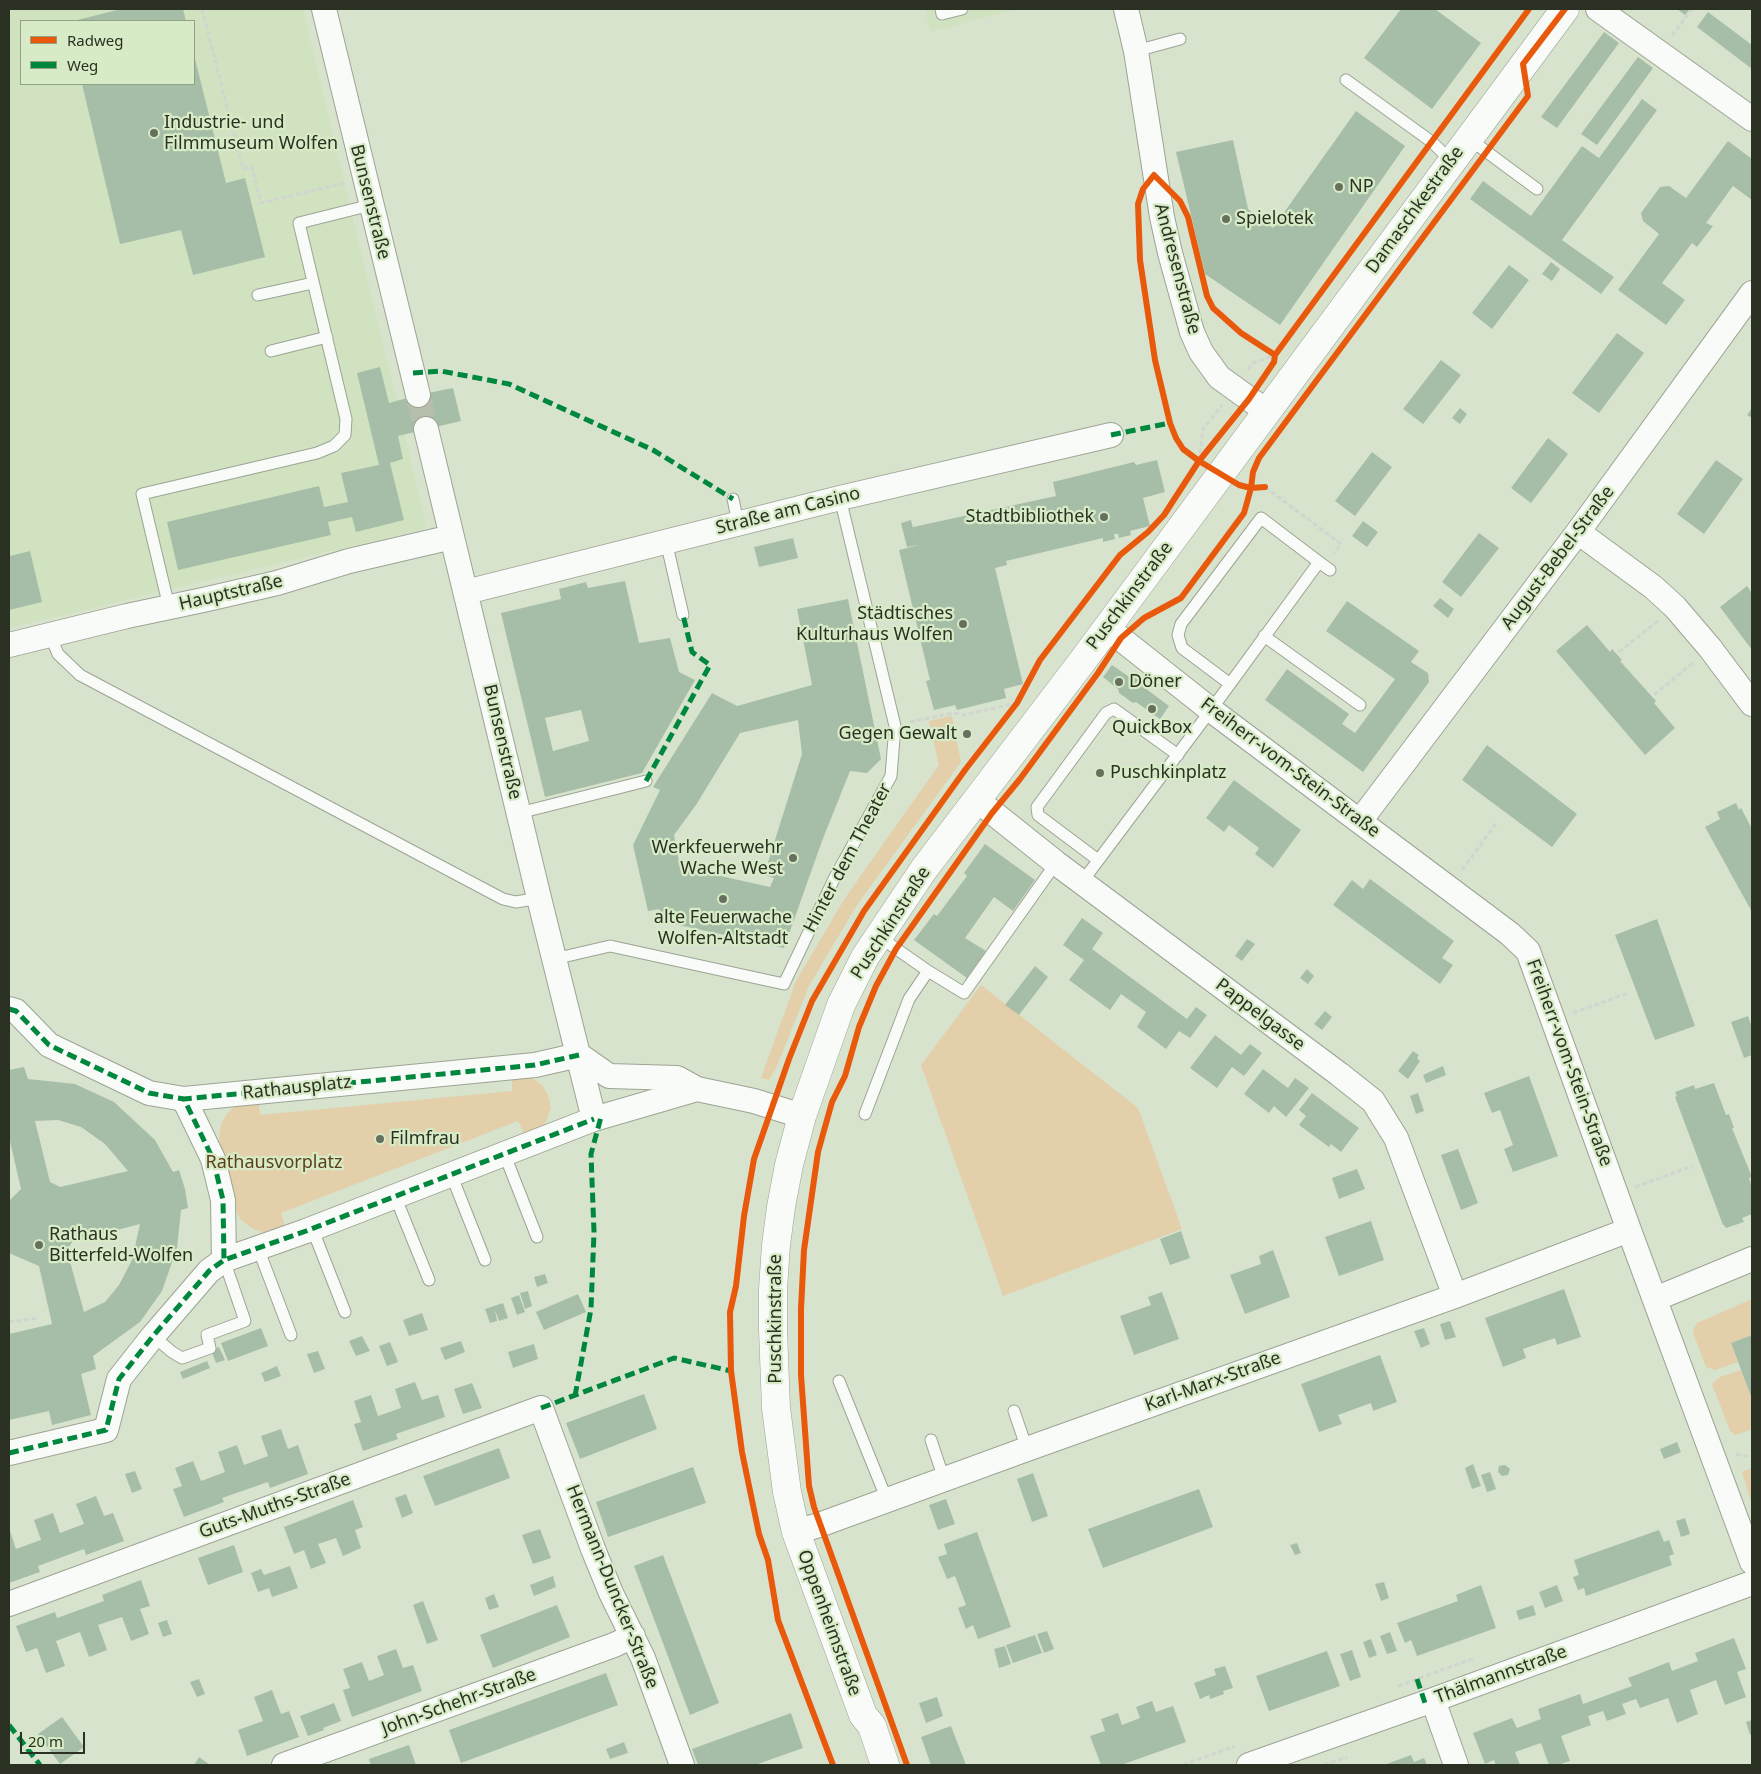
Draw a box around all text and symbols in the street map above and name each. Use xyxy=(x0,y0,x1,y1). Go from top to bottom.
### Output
legend xyxy=(20,20,195,85)
text: Radweg xyxy=(67,30,123,50)
text: Weg xyxy=(67,55,98,75)
place label: Industrie- und Filmmuseum Wolfen xyxy=(164,112,338,154)
marker: Industrie- und Filmmuseum Wolfen xyxy=(148,127,160,139)
street label: Bunsenstraße xyxy=(345,142,395,262)
street label: Damaschkestraße xyxy=(1362,142,1468,278)
place label: NP xyxy=(1349,176,1374,198)
marker: NP xyxy=(1333,181,1345,193)
street label: Andresenstraße xyxy=(1149,201,1205,337)
place label: Spielotek xyxy=(1236,208,1314,230)
marker: Spielotek xyxy=(1220,213,1232,225)
street label: August-Bebel-Straße xyxy=(1497,482,1619,634)
street label: Straße am Casino xyxy=(714,483,862,539)
place label: Stadtbibliothek xyxy=(966,506,1094,528)
marker: Stadtbibliothek xyxy=(1098,511,1110,523)
street label: Puschkinstraße xyxy=(1082,538,1178,654)
street label: Hauptstraße xyxy=(177,571,285,615)
place label: Städtisches Kulturhaus Wolfen xyxy=(796,603,953,646)
marker: Städtisches Kulturhaus Wolfen xyxy=(957,618,969,630)
place label: Döner xyxy=(1129,671,1182,693)
marker: Döner xyxy=(1113,676,1125,688)
street label: Bunsenstraße xyxy=(478,682,526,802)
street label: Freiherr-vom-Stein-Straße xyxy=(1196,693,1384,843)
marker: QuickBox xyxy=(1146,703,1158,715)
place label: QuickBox xyxy=(1112,717,1192,739)
place label: Gegen Gewalt xyxy=(838,723,957,745)
marker: Gegen Gewalt xyxy=(961,728,973,740)
place label: Puschkinplatz xyxy=(1110,762,1227,784)
marker: Puschkinplatz xyxy=(1094,767,1106,779)
street label: Hinter dem Theater xyxy=(799,780,897,936)
place label: Werkfeuerwehr Wache West xyxy=(652,837,783,880)
marker: Werkfeuerwehr Wache West xyxy=(787,852,799,864)
street label: Puschkinstraße xyxy=(847,863,935,983)
marker: alte Feuerwache Wolfen-Altstadt xyxy=(717,893,729,905)
place label: alte Feuerwache Wolfen-Altstadt xyxy=(654,907,792,950)
street label: Freiherr-vom-Stein-Straße xyxy=(1521,956,1617,1170)
street label: Pappelgasse xyxy=(1211,974,1309,1056)
street label: Rathausplatz xyxy=(241,1072,353,1104)
place label: Filmfrau xyxy=(390,1128,460,1150)
marker: Filmfrau xyxy=(374,1133,386,1145)
park label: Rathausvorplatz xyxy=(206,1152,342,1174)
place label: Rathaus Bitterfeld-Wolfen xyxy=(49,1224,193,1266)
marker: Rathaus Bitterfeld-Wolfen xyxy=(33,1239,45,1251)
street label: Puschkinstraße xyxy=(765,1254,787,1384)
street label: Karl-Marx-Straße xyxy=(1142,1347,1284,1417)
street label: Guts-Muths-Straße xyxy=(196,1469,354,1543)
street label: Hermann-Duncker-Straße xyxy=(561,1482,663,1692)
street label: Oppenheimstraße xyxy=(793,1547,865,1699)
street label: Thälmannstraße xyxy=(1432,1641,1570,1709)
street label: John-Schehr-Straße xyxy=(379,1664,539,1740)
scale bar xyxy=(22,1722,88,1754)
text: 20 m xyxy=(28,1731,63,1751)

